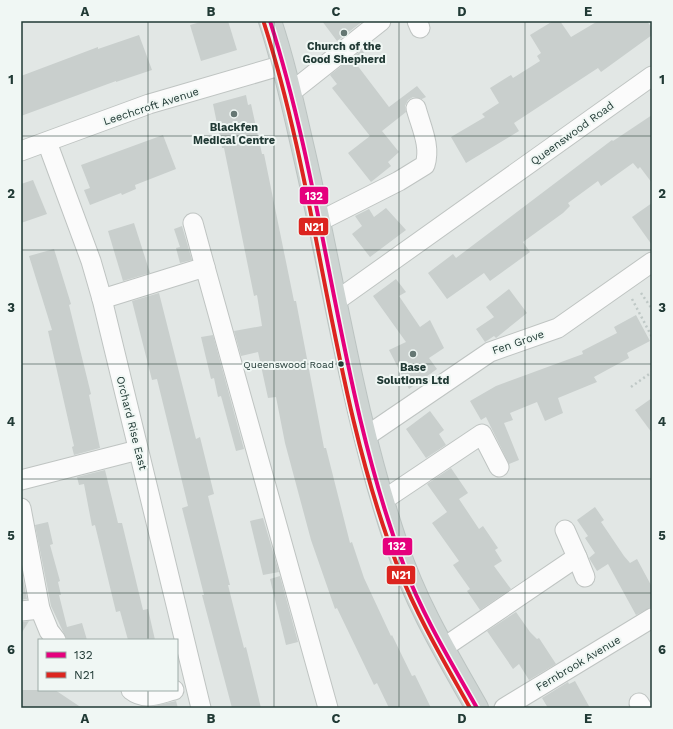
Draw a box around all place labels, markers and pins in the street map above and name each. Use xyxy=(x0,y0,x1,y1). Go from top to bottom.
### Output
marker: Church of the Good Shepherd xyxy=(339,28,349,38)
place label: Church of the Good Shepherd xyxy=(302,40,386,66)
marker: Blackfen Medical Centre xyxy=(229,109,239,119)
place label: Blackfen Medical Centre xyxy=(193,121,275,147)
marker: Base Solutions Ltd xyxy=(408,349,418,359)
place label: Queenswood Road xyxy=(243,359,334,370)
marker: Queenswood Road xyxy=(336,359,346,369)
place label: Base Solutions Ltd xyxy=(377,361,449,387)

